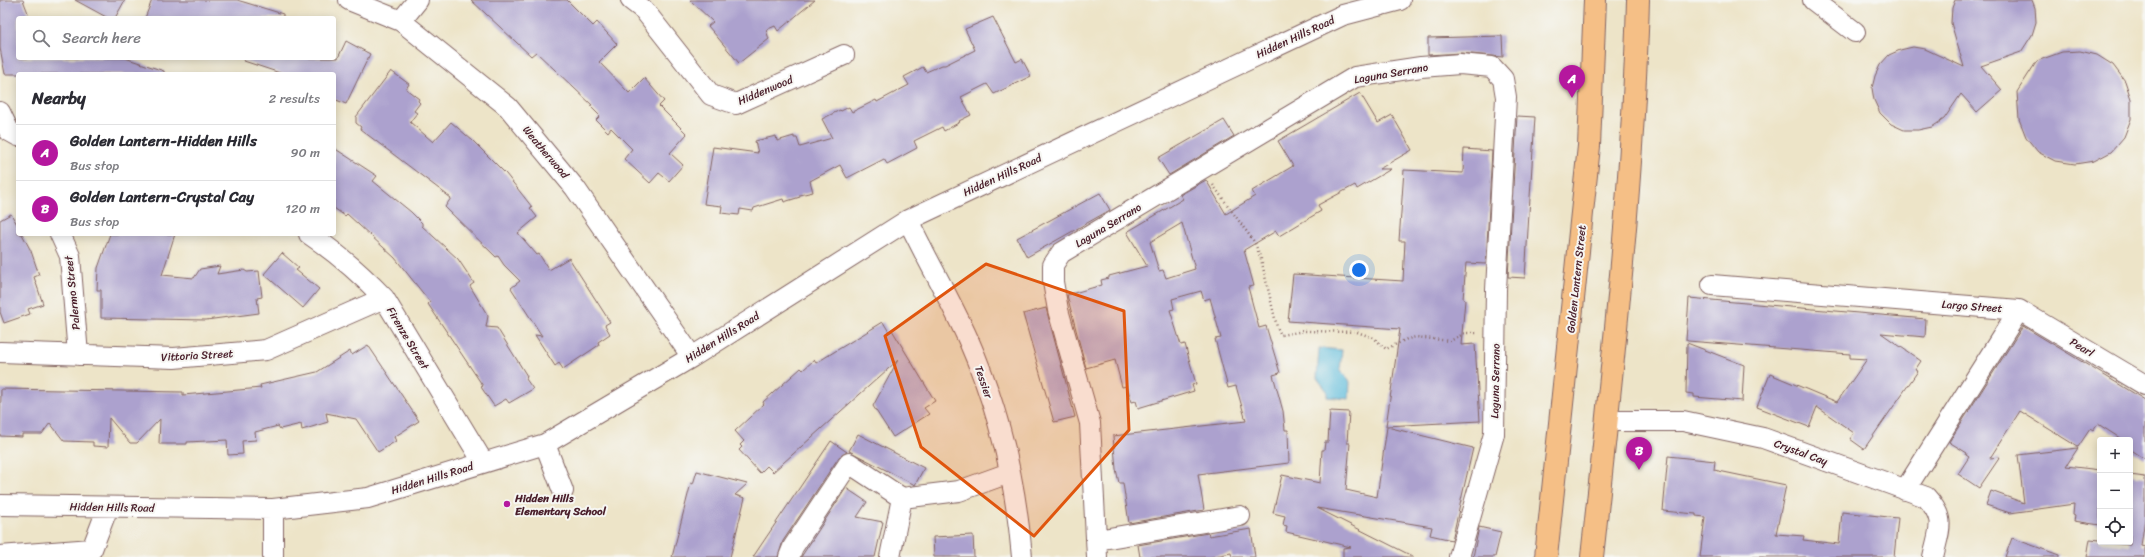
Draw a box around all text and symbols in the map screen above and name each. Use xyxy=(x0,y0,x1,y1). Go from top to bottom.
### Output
street label: Hidden Hills Road xyxy=(1253,10,1339,64)
search box xyxy=(16,16,336,60)
text: Search here xyxy=(62,25,141,51)
icon: search xyxy=(30,27,52,49)
street label: Laguna Serrano xyxy=(1353,58,1430,89)
pin: A xyxy=(1559,65,1585,98)
street label: Hiddenwood xyxy=(735,70,797,111)
text: Nearby xyxy=(32,83,86,113)
text: 2 results xyxy=(269,87,320,110)
street label: Weatherwood xyxy=(518,121,574,184)
text: Golden Lantern-Hidden Hills xyxy=(70,128,257,154)
text: A xyxy=(41,141,49,164)
text: 90 m xyxy=(290,141,320,164)
street label: Hidden Hills Road xyxy=(960,148,1046,202)
text: Bus stop xyxy=(70,154,119,177)
text: Golden Lantern-Crystal Cay xyxy=(70,184,254,210)
text: B xyxy=(41,197,49,220)
text: 120 m xyxy=(285,197,320,220)
street label: Laguna Serrano xyxy=(1071,198,1146,253)
text: Bus stop xyxy=(70,210,119,233)
street label: Golden Lantern Street xyxy=(1561,224,1592,334)
street label: Palermo Street xyxy=(59,254,86,331)
your location xyxy=(1349,260,1369,280)
street label: Largo Street xyxy=(1941,295,2003,318)
street label: Firenze Street xyxy=(381,303,434,374)
street label: Hidden Hills Road xyxy=(681,306,764,368)
street label: Pearl xyxy=(2066,333,2098,363)
street label: Laguna Serrano xyxy=(1485,343,1506,419)
street label: Vittoria Street xyxy=(160,344,234,367)
street label: Tessier xyxy=(969,363,998,402)
street label: Crystal Cay xyxy=(1771,434,1831,471)
pin: B xyxy=(1626,437,1652,470)
map controls xyxy=(2097,437,2133,545)
button: + xyxy=(2097,437,2133,473)
street label: Hidden Hills Road xyxy=(389,457,477,500)
button: − xyxy=(2097,473,2133,509)
place label: Hidden Hills Elementary School xyxy=(514,489,607,521)
street label: Hidden Hills Road xyxy=(69,497,156,518)
marker: Hidden Hills Elementary School xyxy=(502,499,512,509)
button: locate xyxy=(2097,509,2133,545)

